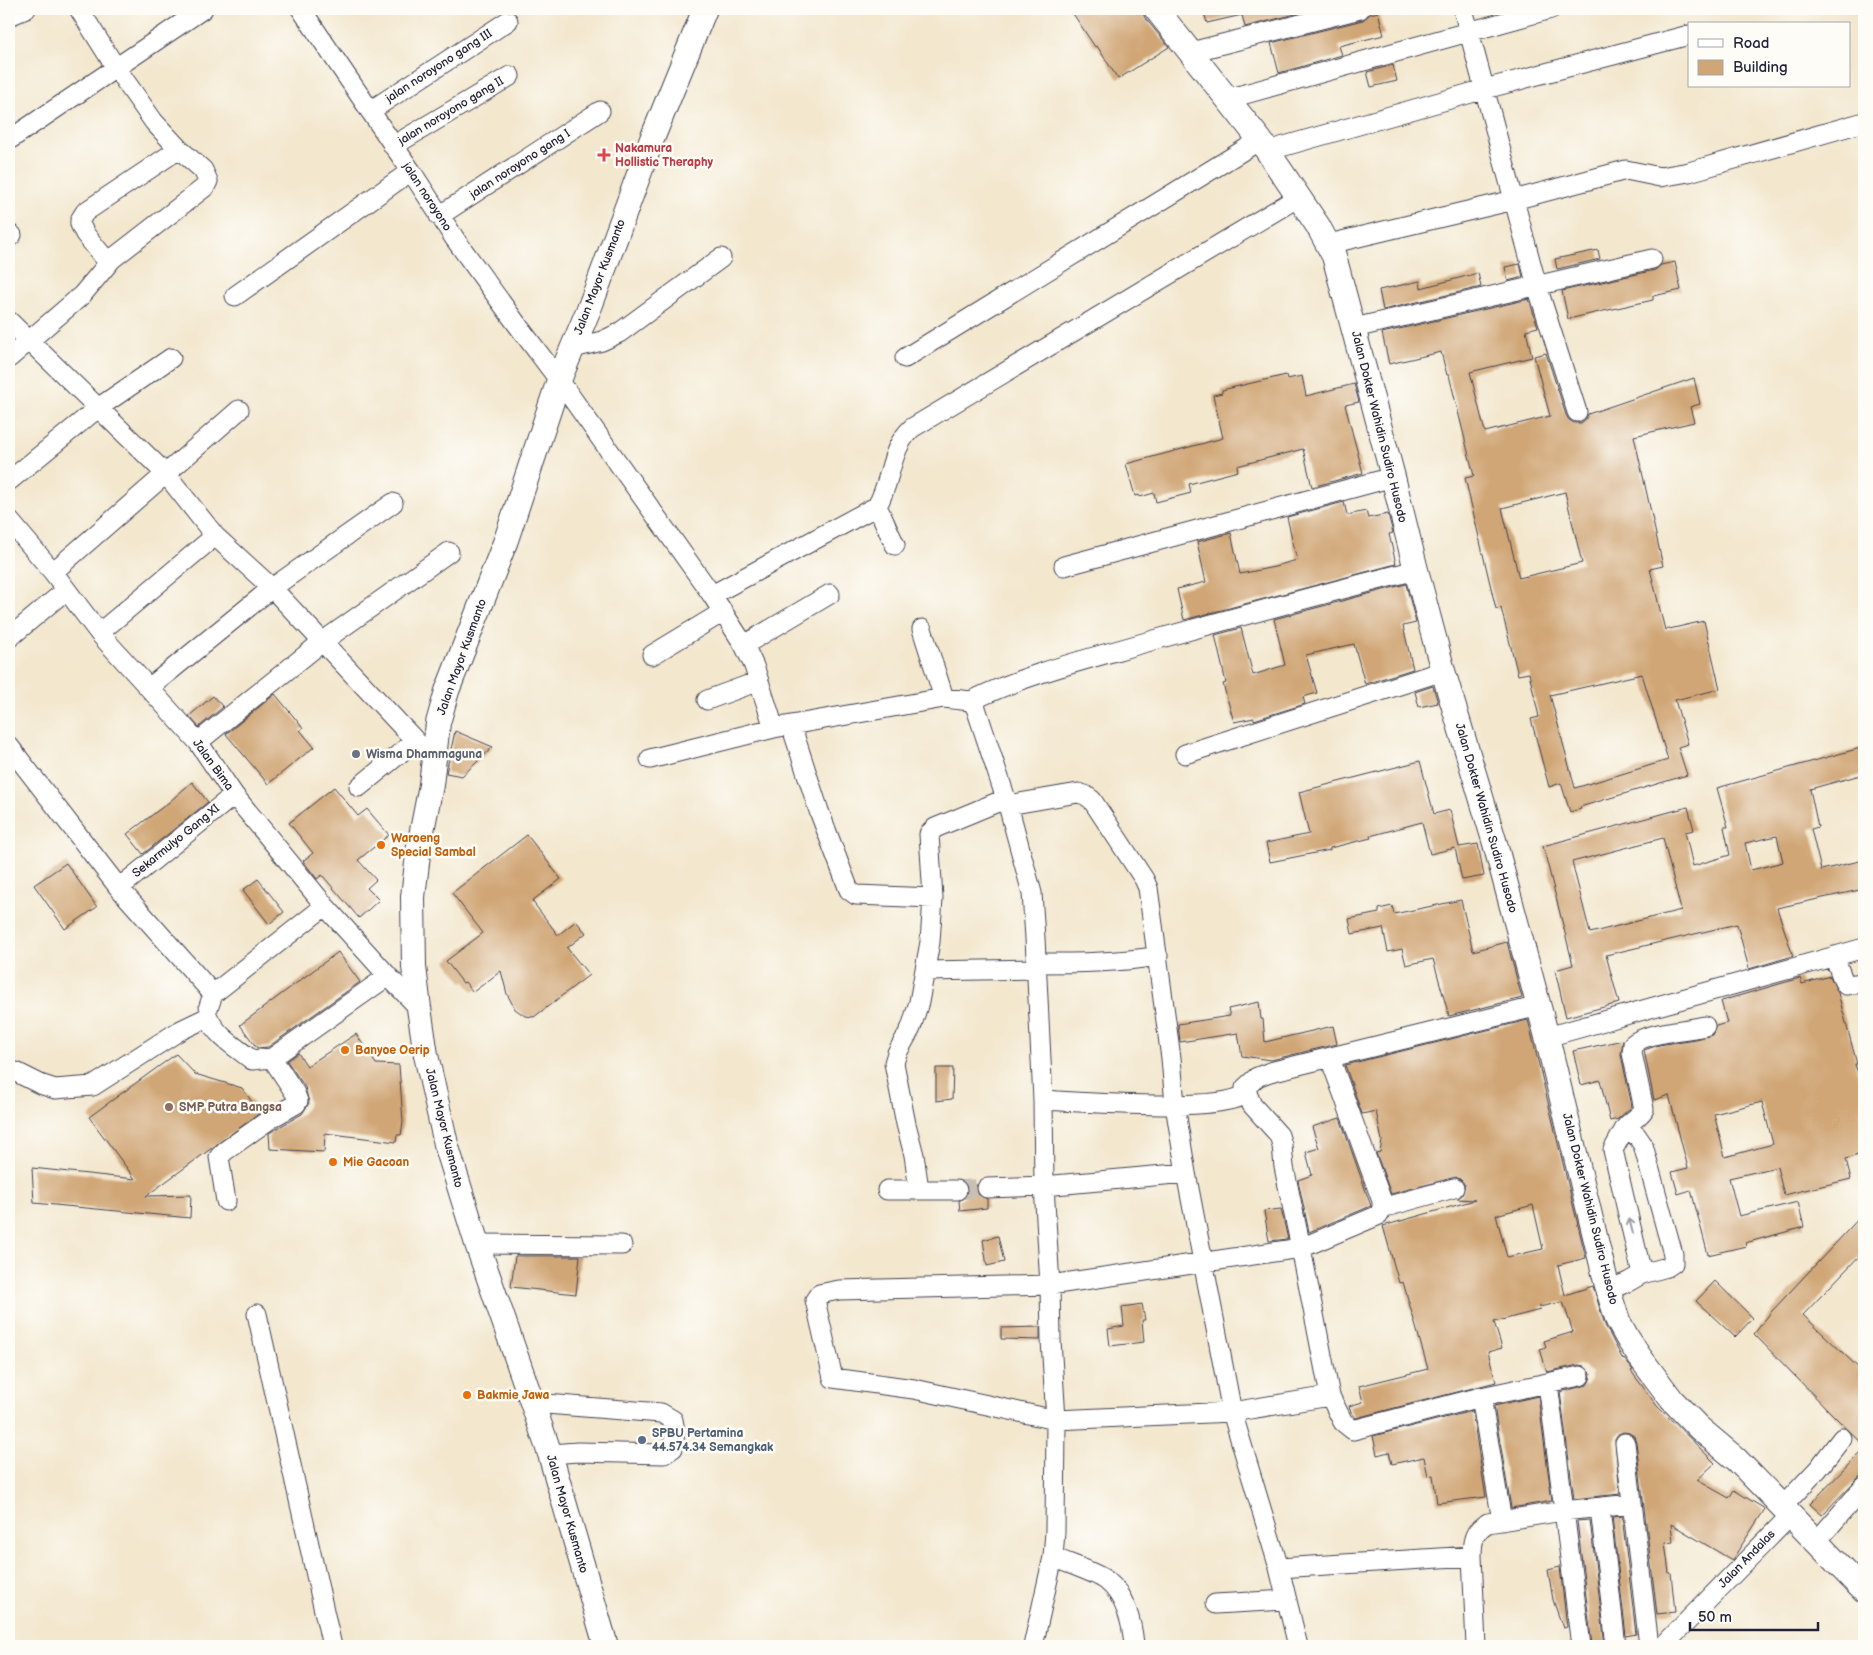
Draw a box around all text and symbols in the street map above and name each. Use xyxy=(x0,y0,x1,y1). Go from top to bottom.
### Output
legend xyxy=(1688,22,1850,88)
street label: jalan noroyono gang III xyxy=(382,26,495,107)
text: Road xyxy=(1733,34,1769,53)
text: Building xyxy=(1733,58,1788,77)
street label: jalan noroyono gang II xyxy=(395,73,507,149)
street label: jalan noroyono gang I xyxy=(466,126,573,203)
place label: Nakamura Hollistic Theraphy xyxy=(615,141,713,170)
marker: Nakamura Hollistic Theraphy xyxy=(597,148,611,162)
street label: jalan noroyono xyxy=(399,159,455,234)
street label: Jalan Mayor Kusmanto xyxy=(571,217,629,337)
street label: Jalan Dokter Wahidin Sudiro Husodo xyxy=(1348,330,1410,525)
street label: Jalan Mayor Kusmanto xyxy=(434,597,490,717)
street label: Jalan Dokter Wahidin Sudiro Husodo xyxy=(1452,721,1520,915)
street label: Jalan Bima xyxy=(189,736,237,794)
place label: Wisma Dhammaguna xyxy=(366,747,482,762)
marker: Wisma Dhammaguna xyxy=(350,748,362,760)
street label: Sekarmulyo Gang XI xyxy=(129,801,223,881)
place label: Waroeng Special Sambal xyxy=(391,831,476,860)
marker: Waroeng Special Sambal xyxy=(375,839,387,851)
place label: Banyoe Oerip xyxy=(355,1043,430,1058)
marker: Banyoe Oerip xyxy=(339,1044,351,1056)
street label: Jalan Mayor Kusmanto xyxy=(422,1067,466,1189)
place label: SMP Putra Bangsa xyxy=(179,1100,282,1115)
marker: SMP Putra Bangsa xyxy=(163,1101,175,1113)
street label: Jalan Dokter Wahidin Sudiro Husodo xyxy=(1559,1112,1621,1307)
place label: Mie Gacoan xyxy=(343,1155,409,1170)
marker: Mie Gacoan xyxy=(327,1156,339,1168)
one-way arrow xyxy=(1626,1219,1636,1235)
place label: Bakmie Jawa xyxy=(477,1388,550,1403)
marker: Bakmie Jawa xyxy=(461,1389,473,1401)
place label: SPBU Pertamina 44.574.34 Semangkak xyxy=(652,1426,774,1455)
marker: SPBU Pertamina 44.574.34 Semangkak xyxy=(636,1434,648,1446)
street label: Jalan Mayor Kusmanto xyxy=(543,1453,591,1575)
street label: Jalan Andalas xyxy=(1715,1527,1779,1591)
scale bar xyxy=(1690,1600,1818,1632)
text: 50 m xyxy=(1698,1608,1732,1627)

